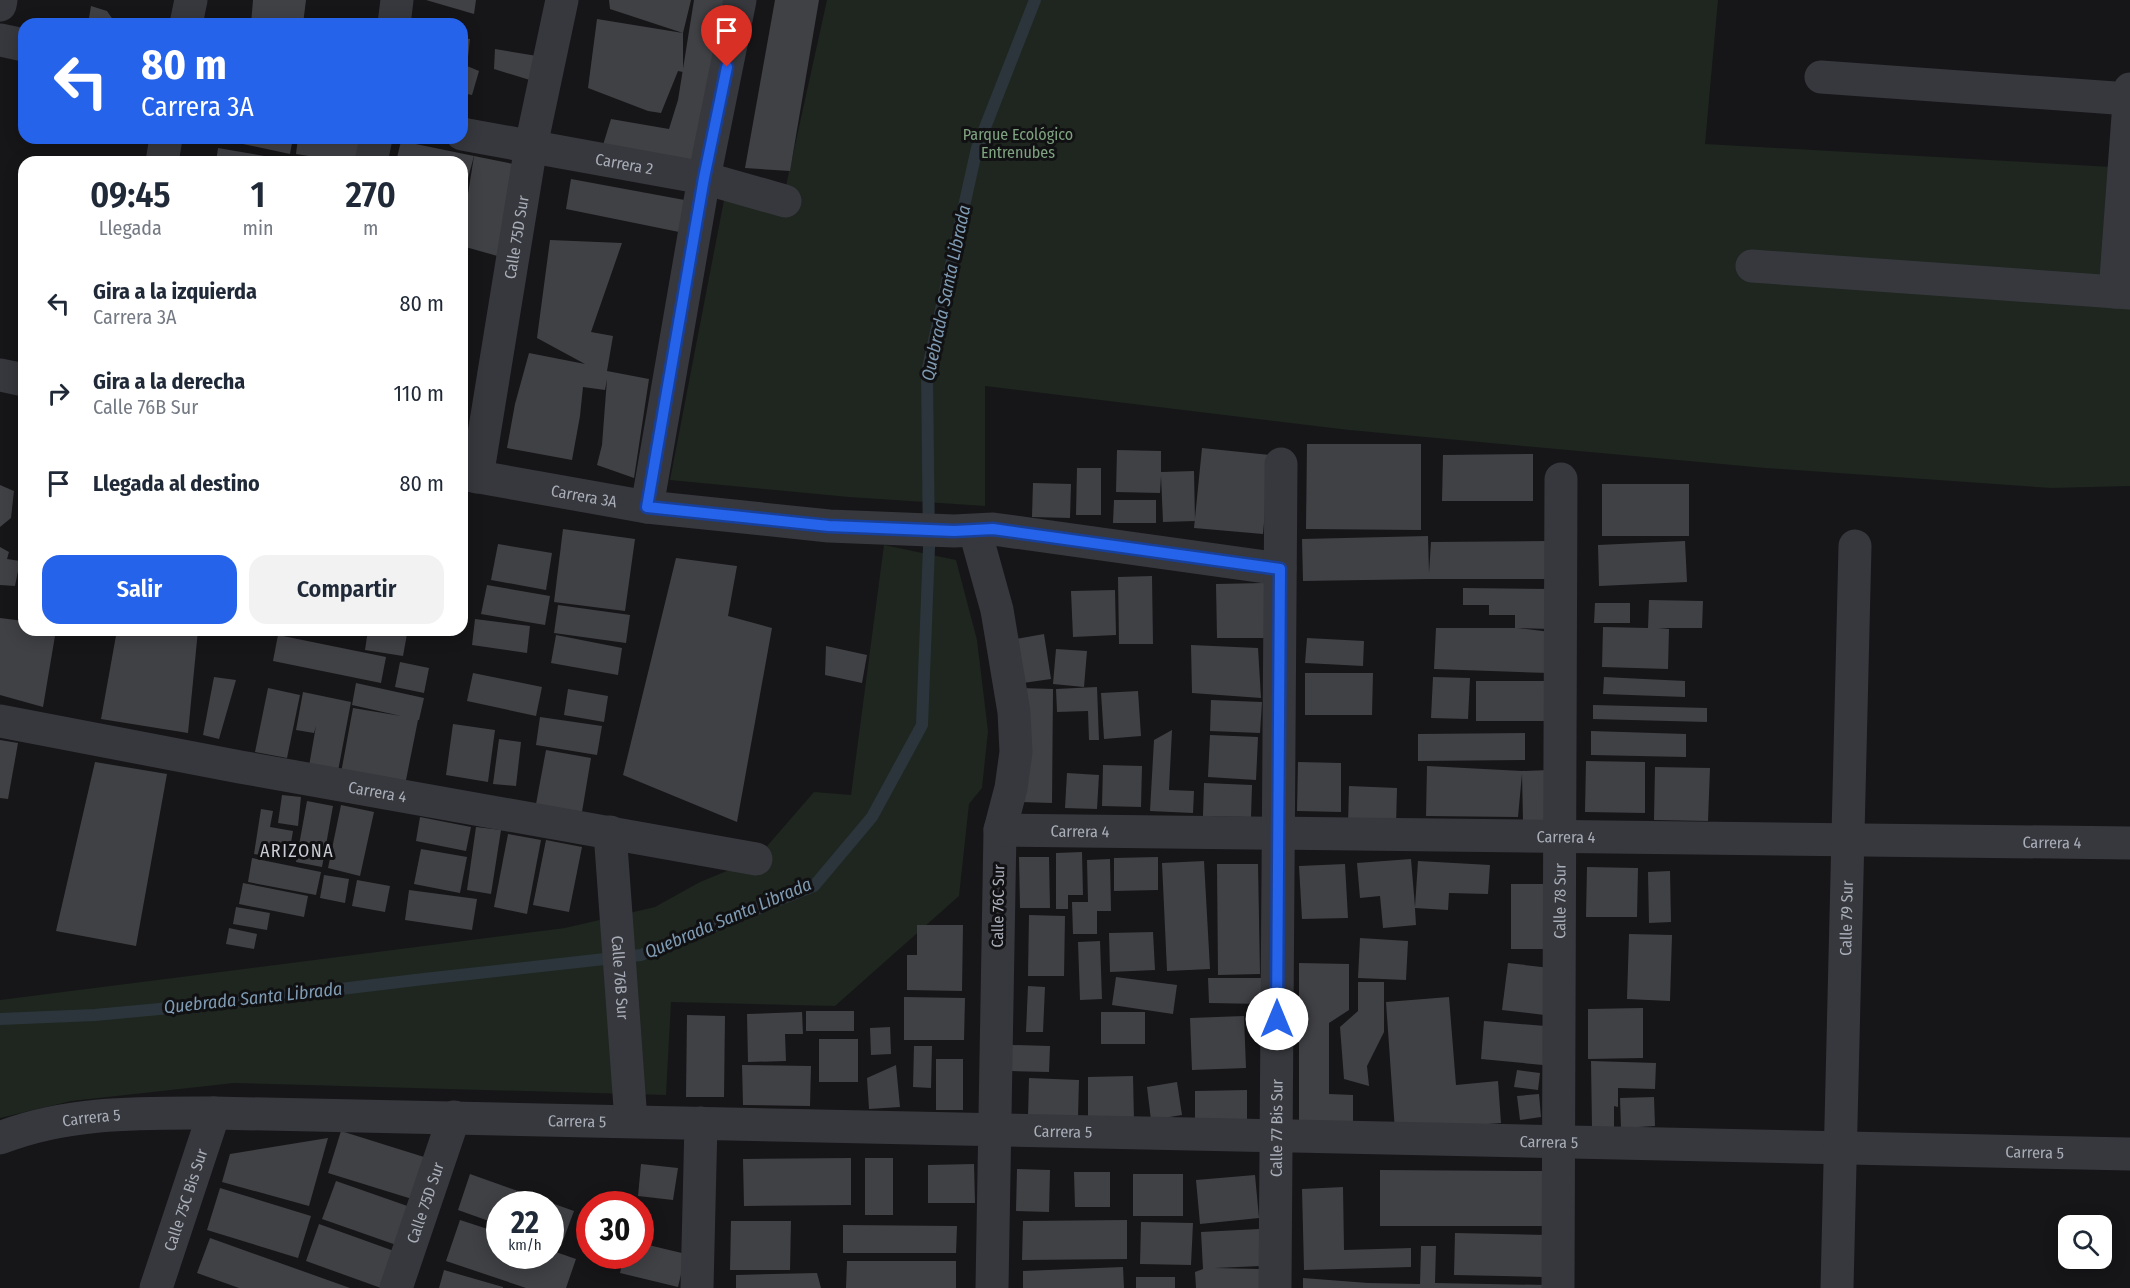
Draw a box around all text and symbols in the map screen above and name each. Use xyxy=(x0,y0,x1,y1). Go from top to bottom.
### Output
pin xyxy=(701,5,752,67)
icon: arrive xyxy=(710,14,743,47)
text: 80 m xyxy=(141,40,227,90)
icon: left xyxy=(42,42,120,120)
text: Carrera 3A xyxy=(141,91,254,123)
park label: Parque Ecológico Entrenubes xyxy=(963,125,1073,162)
street label: Carrera 2 xyxy=(594,149,655,178)
text: 09:45 xyxy=(90,173,171,217)
text: 1 xyxy=(251,173,266,217)
text: 270 xyxy=(346,173,396,217)
street label: Calle 75D Sur xyxy=(500,194,532,280)
water label: Quebrada Santa Librada xyxy=(917,203,975,383)
text: Llegada xyxy=(99,216,162,240)
text: min xyxy=(243,216,274,240)
text: m xyxy=(363,216,378,240)
text: Gira a la izquierda xyxy=(93,278,257,305)
icon: left xyxy=(42,287,75,320)
text: 80 m xyxy=(399,290,444,317)
text: Carrera 3A xyxy=(93,305,176,329)
text: Gira a la derecha xyxy=(93,368,245,395)
icon: right xyxy=(42,377,75,410)
text: 110 m xyxy=(394,380,444,407)
text: Calle 76B Sur xyxy=(93,395,198,419)
icon: arrive xyxy=(42,467,75,500)
text: Llegada al destino xyxy=(93,470,260,497)
text: 80 m xyxy=(399,470,444,497)
street label: Carrera 3A xyxy=(550,481,619,511)
button: Salir xyxy=(42,555,237,624)
button: Compartir xyxy=(249,555,444,624)
street label: Carrera 4 xyxy=(347,777,408,806)
street label: Carrera 4 xyxy=(1050,821,1110,841)
street label: Carrera 4 xyxy=(1536,827,1596,846)
street label: Carrera 4 xyxy=(2022,832,2082,852)
district label: ARIZONA xyxy=(260,840,334,862)
street label: Calle 78 Sur xyxy=(1550,863,1569,939)
street label: Calle 76C Sur xyxy=(988,864,1008,948)
water label: Quebrada Santa Librada xyxy=(641,873,815,963)
street label: Calle 79 Sur xyxy=(1836,880,1856,956)
street label: Calle 76B Sur xyxy=(608,935,633,1021)
water label: Quebrada Santa Librada xyxy=(163,978,343,1018)
position arrow xyxy=(1245,987,1309,1051)
street label: Calle 77 Bis Sur xyxy=(1266,1079,1286,1177)
street label: Carrera 5 xyxy=(61,1105,121,1130)
street label: Carrera 5 xyxy=(548,1111,607,1131)
street label: Carrera 5 xyxy=(1034,1121,1092,1141)
street label: Carrera 5 xyxy=(1519,1131,1578,1152)
street label: Carrera 5 xyxy=(2005,1142,2064,1162)
street label: Calle 75C Bis Sur xyxy=(159,1146,211,1253)
street label: Calle 75D Sur xyxy=(402,1159,448,1246)
speed limit sign: 30 xyxy=(576,1191,654,1269)
text: 22 xyxy=(511,1205,539,1241)
map controls xyxy=(2058,1215,2112,1269)
button: search xyxy=(2058,1215,2112,1269)
text: km/h xyxy=(508,1236,542,1254)

